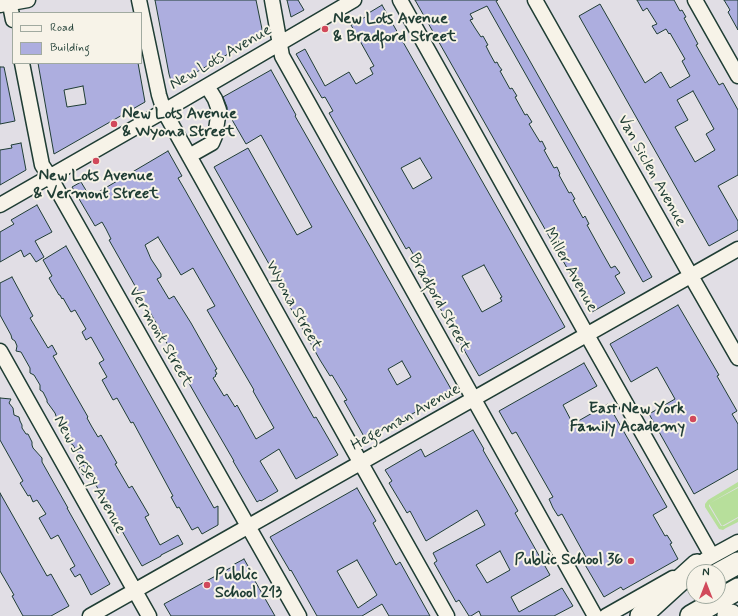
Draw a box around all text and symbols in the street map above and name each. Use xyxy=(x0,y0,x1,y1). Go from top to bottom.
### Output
place label: New Lots Avenue & Bradford Street xyxy=(333,10,456,48)
legend xyxy=(12,12,142,64)
text: Road xyxy=(50,20,74,36)
street label: New Lots Avenue xyxy=(166,21,276,95)
marker: New Lots Avenue & Bradford Street xyxy=(320,24,330,34)
text: Building xyxy=(50,40,90,56)
place label: New Lots Avenue & Wyona Street xyxy=(122,105,237,143)
street label: Van Siclen Avenue xyxy=(612,112,690,230)
marker: New Lots Avenue & Wyona Street xyxy=(109,119,119,129)
marker: New Lots Avenue & Vermont Street xyxy=(91,156,101,166)
place label: New Lots Avenue & Vermont Street xyxy=(33,167,159,205)
street label: Miller Avenue xyxy=(539,224,601,316)
street label: Bradford Street xyxy=(404,250,474,356)
street label: Wyona Street xyxy=(260,258,326,354)
street label: Vermont Street xyxy=(124,284,196,390)
street label: Hegeman Avenue xyxy=(348,380,464,456)
place label: East New York Family Academy xyxy=(570,400,685,438)
street label: New Jersey Avenue xyxy=(49,413,129,537)
marker: East New York Family Academy xyxy=(688,414,698,424)
place label: Public School 36 xyxy=(514,551,623,571)
marker: Public School 36 xyxy=(626,556,636,566)
north arrow xyxy=(686,564,726,604)
place label: Public School 213 xyxy=(215,566,282,604)
text: N xyxy=(702,566,710,580)
marker: Public School 213 xyxy=(202,580,212,590)

